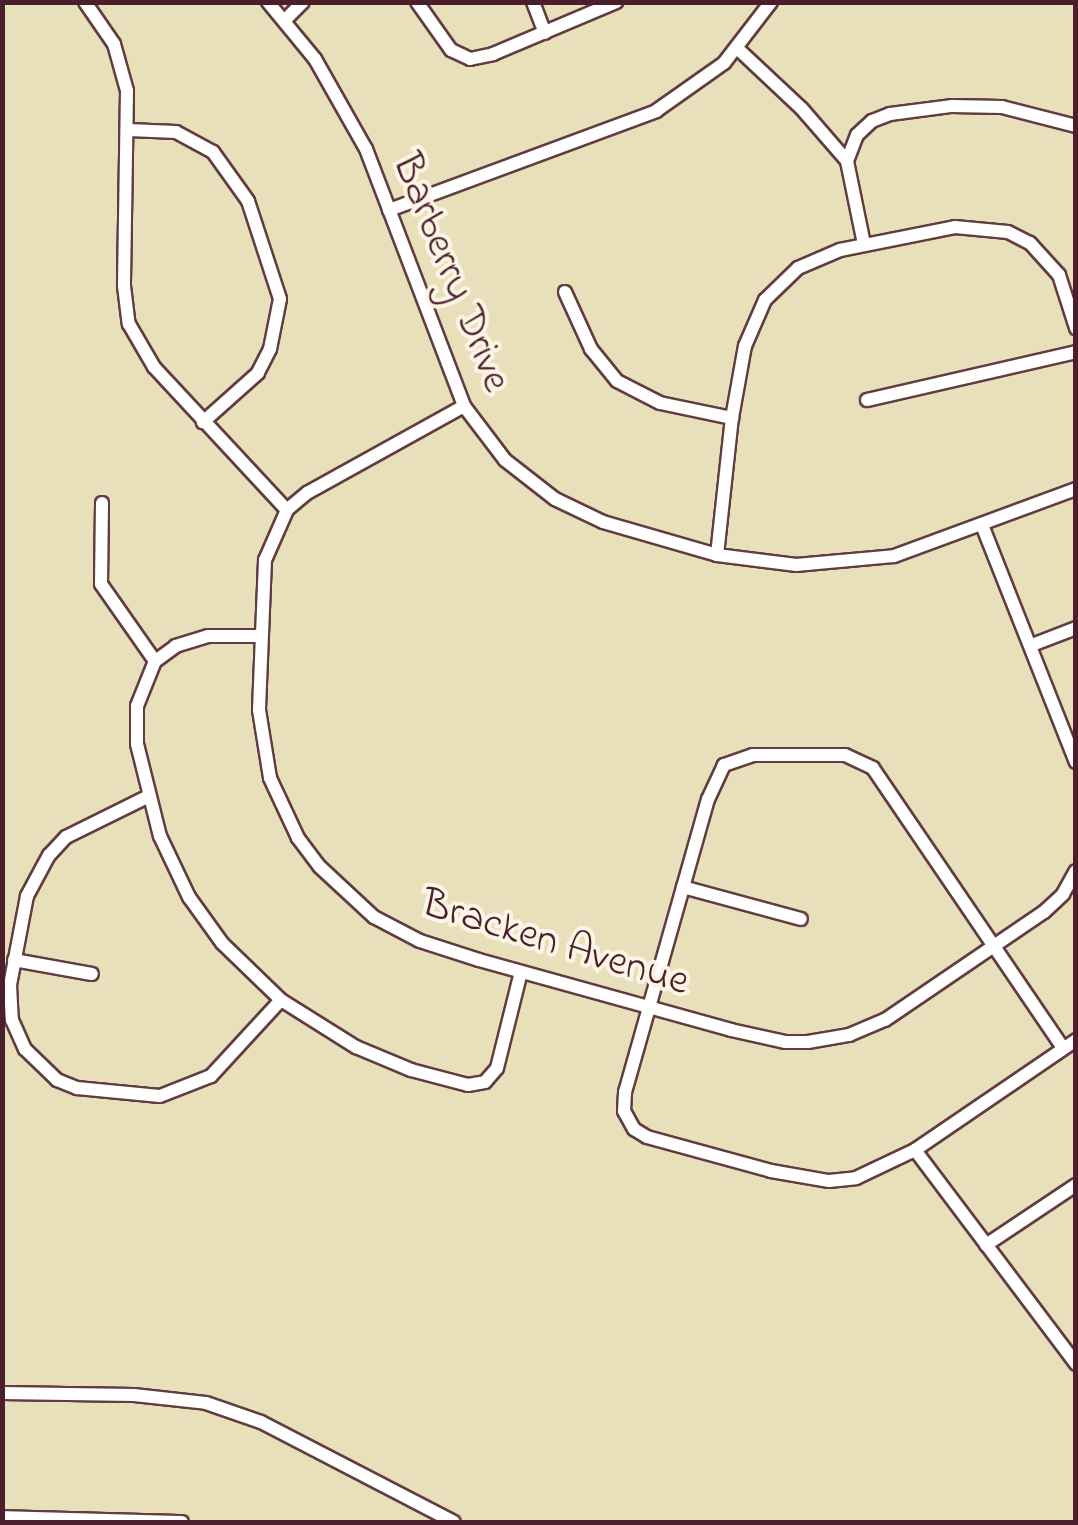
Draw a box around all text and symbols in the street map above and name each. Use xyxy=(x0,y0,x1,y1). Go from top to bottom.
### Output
street label: Barberry Drive xyxy=(379,146,521,400)
street label: Bracken Avenue xyxy=(415,879,695,1009)

